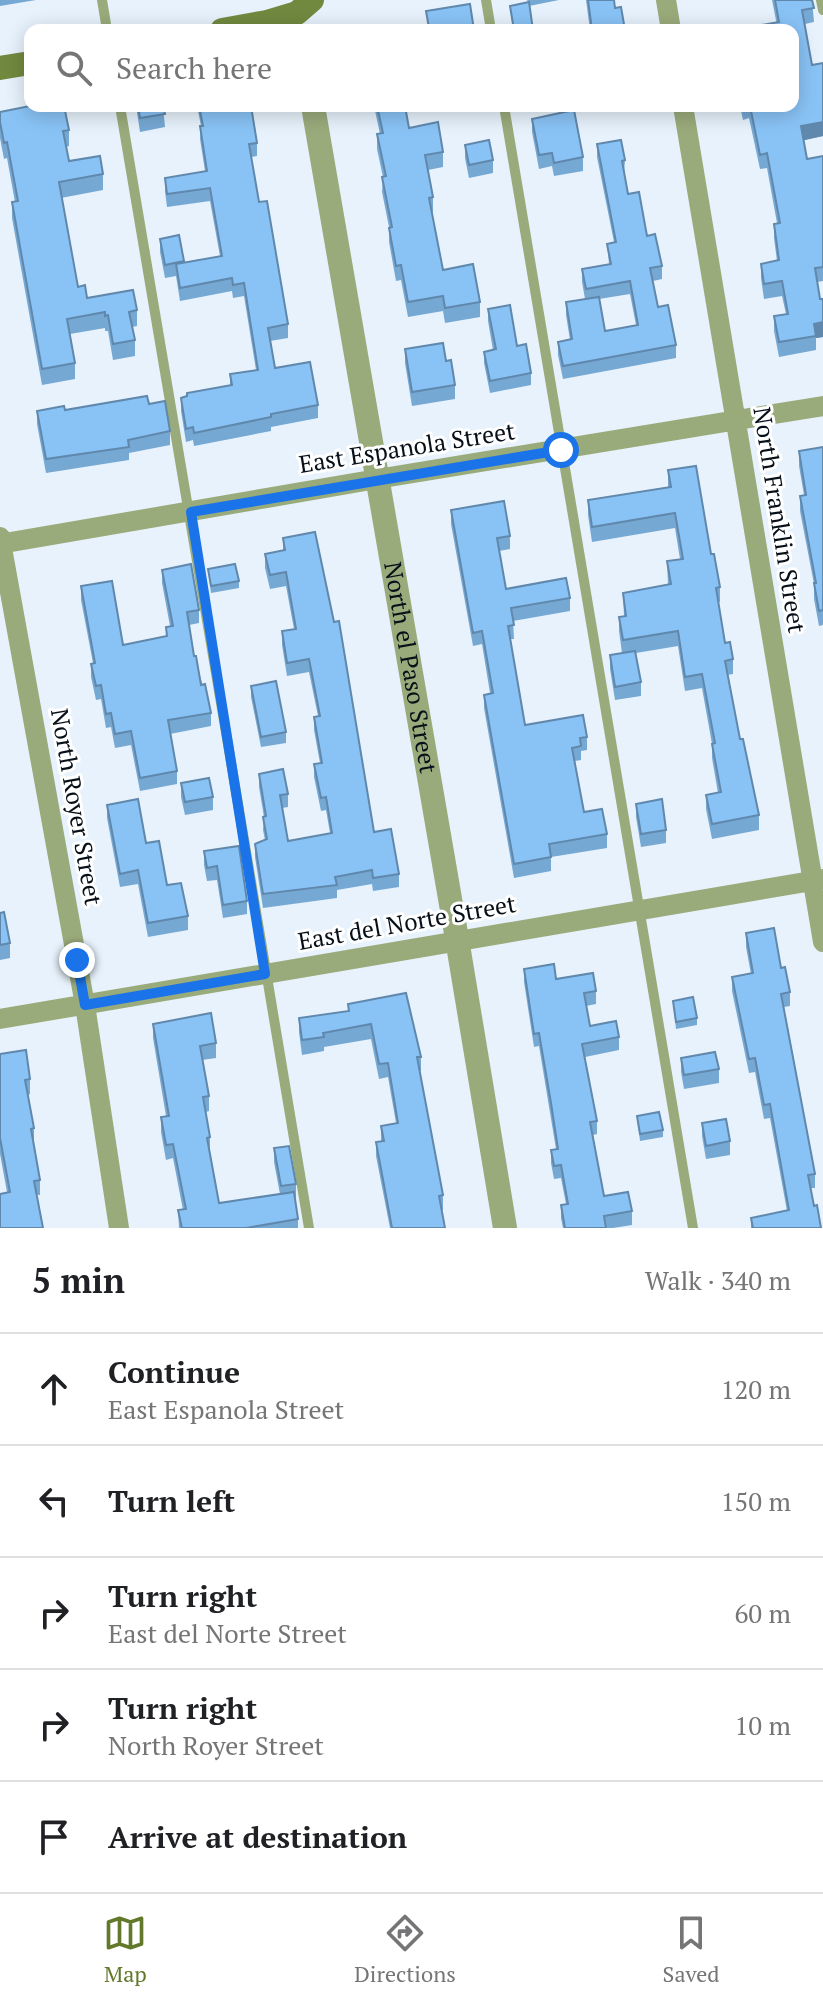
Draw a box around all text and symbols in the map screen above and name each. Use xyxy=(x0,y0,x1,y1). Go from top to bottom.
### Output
search box xyxy=(24,24,799,112)
icon: search xyxy=(52,46,96,90)
text: Search here xyxy=(116,48,272,88)
street label: North Franklin Street xyxy=(746,405,814,635)
street label: East Espanola Street xyxy=(297,414,517,480)
route start xyxy=(543,432,579,468)
street label: North el Paso Street xyxy=(377,559,445,776)
street label: North Royer Street xyxy=(44,706,110,908)
street label: East del Norte Street xyxy=(295,887,518,957)
route end xyxy=(59,942,95,978)
text: 5 min xyxy=(32,1258,125,1303)
text: Walk · 340 m xyxy=(645,1263,791,1297)
text: Continue xyxy=(108,1352,240,1392)
icon: ahead xyxy=(32,1367,76,1411)
text: 120 m xyxy=(721,1372,791,1406)
text: East Espanola Street xyxy=(108,1392,344,1426)
icon: left xyxy=(32,1479,76,1523)
text: Turn left xyxy=(108,1481,235,1521)
text: 150 m xyxy=(721,1484,791,1518)
text: Turn right xyxy=(108,1576,257,1616)
icon: right xyxy=(32,1591,76,1635)
text: 60 m xyxy=(735,1596,791,1630)
text: East del Norte Street xyxy=(108,1616,347,1650)
text: Turn right xyxy=(108,1688,257,1728)
icon: right xyxy=(32,1703,76,1747)
text: 10 m xyxy=(735,1708,791,1742)
text: North Royer Street xyxy=(108,1728,324,1762)
icon: arrive xyxy=(32,1815,76,1859)
text: Arrive at destination xyxy=(108,1817,407,1857)
tab: Map xyxy=(103,1911,147,1988)
tab: Directions xyxy=(354,1911,456,1988)
tab: Saved xyxy=(663,1911,720,1988)

